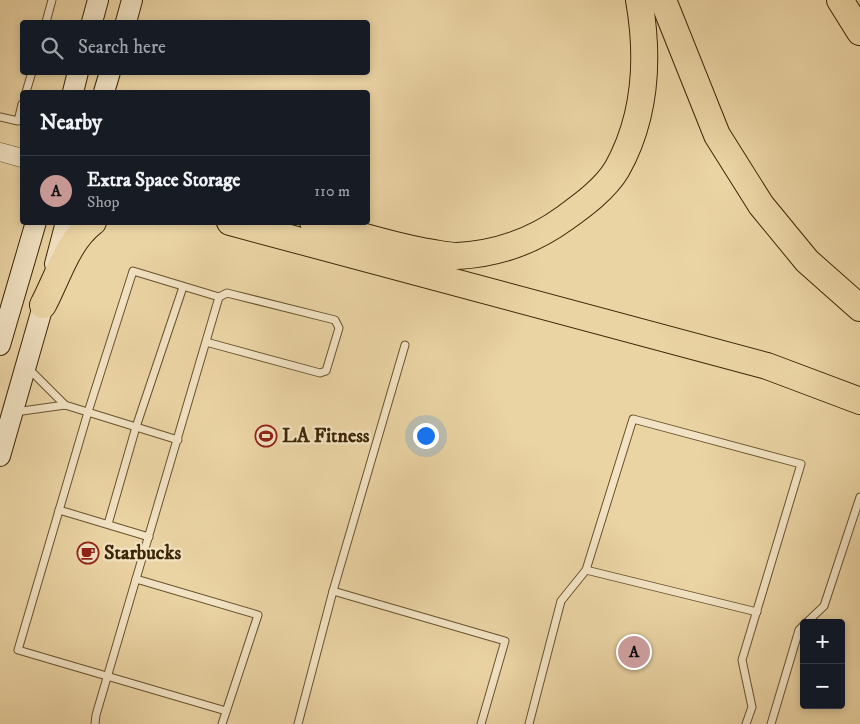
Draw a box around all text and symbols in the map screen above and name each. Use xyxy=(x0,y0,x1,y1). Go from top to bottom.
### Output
search box xyxy=(20,20,370,75)
icon: search xyxy=(38,34,66,62)
text: Search here xyxy=(78,36,166,59)
text: Nearby xyxy=(40,110,102,136)
text: Extra Space Storage xyxy=(87,169,240,192)
text: A xyxy=(51,181,61,201)
text: 110 m xyxy=(314,181,350,201)
text: Shop xyxy=(87,192,120,212)
your location xyxy=(413,423,439,449)
sports icon: LA Fitness xyxy=(254,424,278,448)
place label: LA Fitness xyxy=(282,424,370,449)
cafe icon: Starbucks xyxy=(76,541,100,565)
place label: Starbucks xyxy=(104,541,181,566)
map controls xyxy=(800,619,845,709)
button: + xyxy=(800,619,845,664)
pin: A xyxy=(618,633,650,671)
button: − xyxy=(800,664,845,709)

